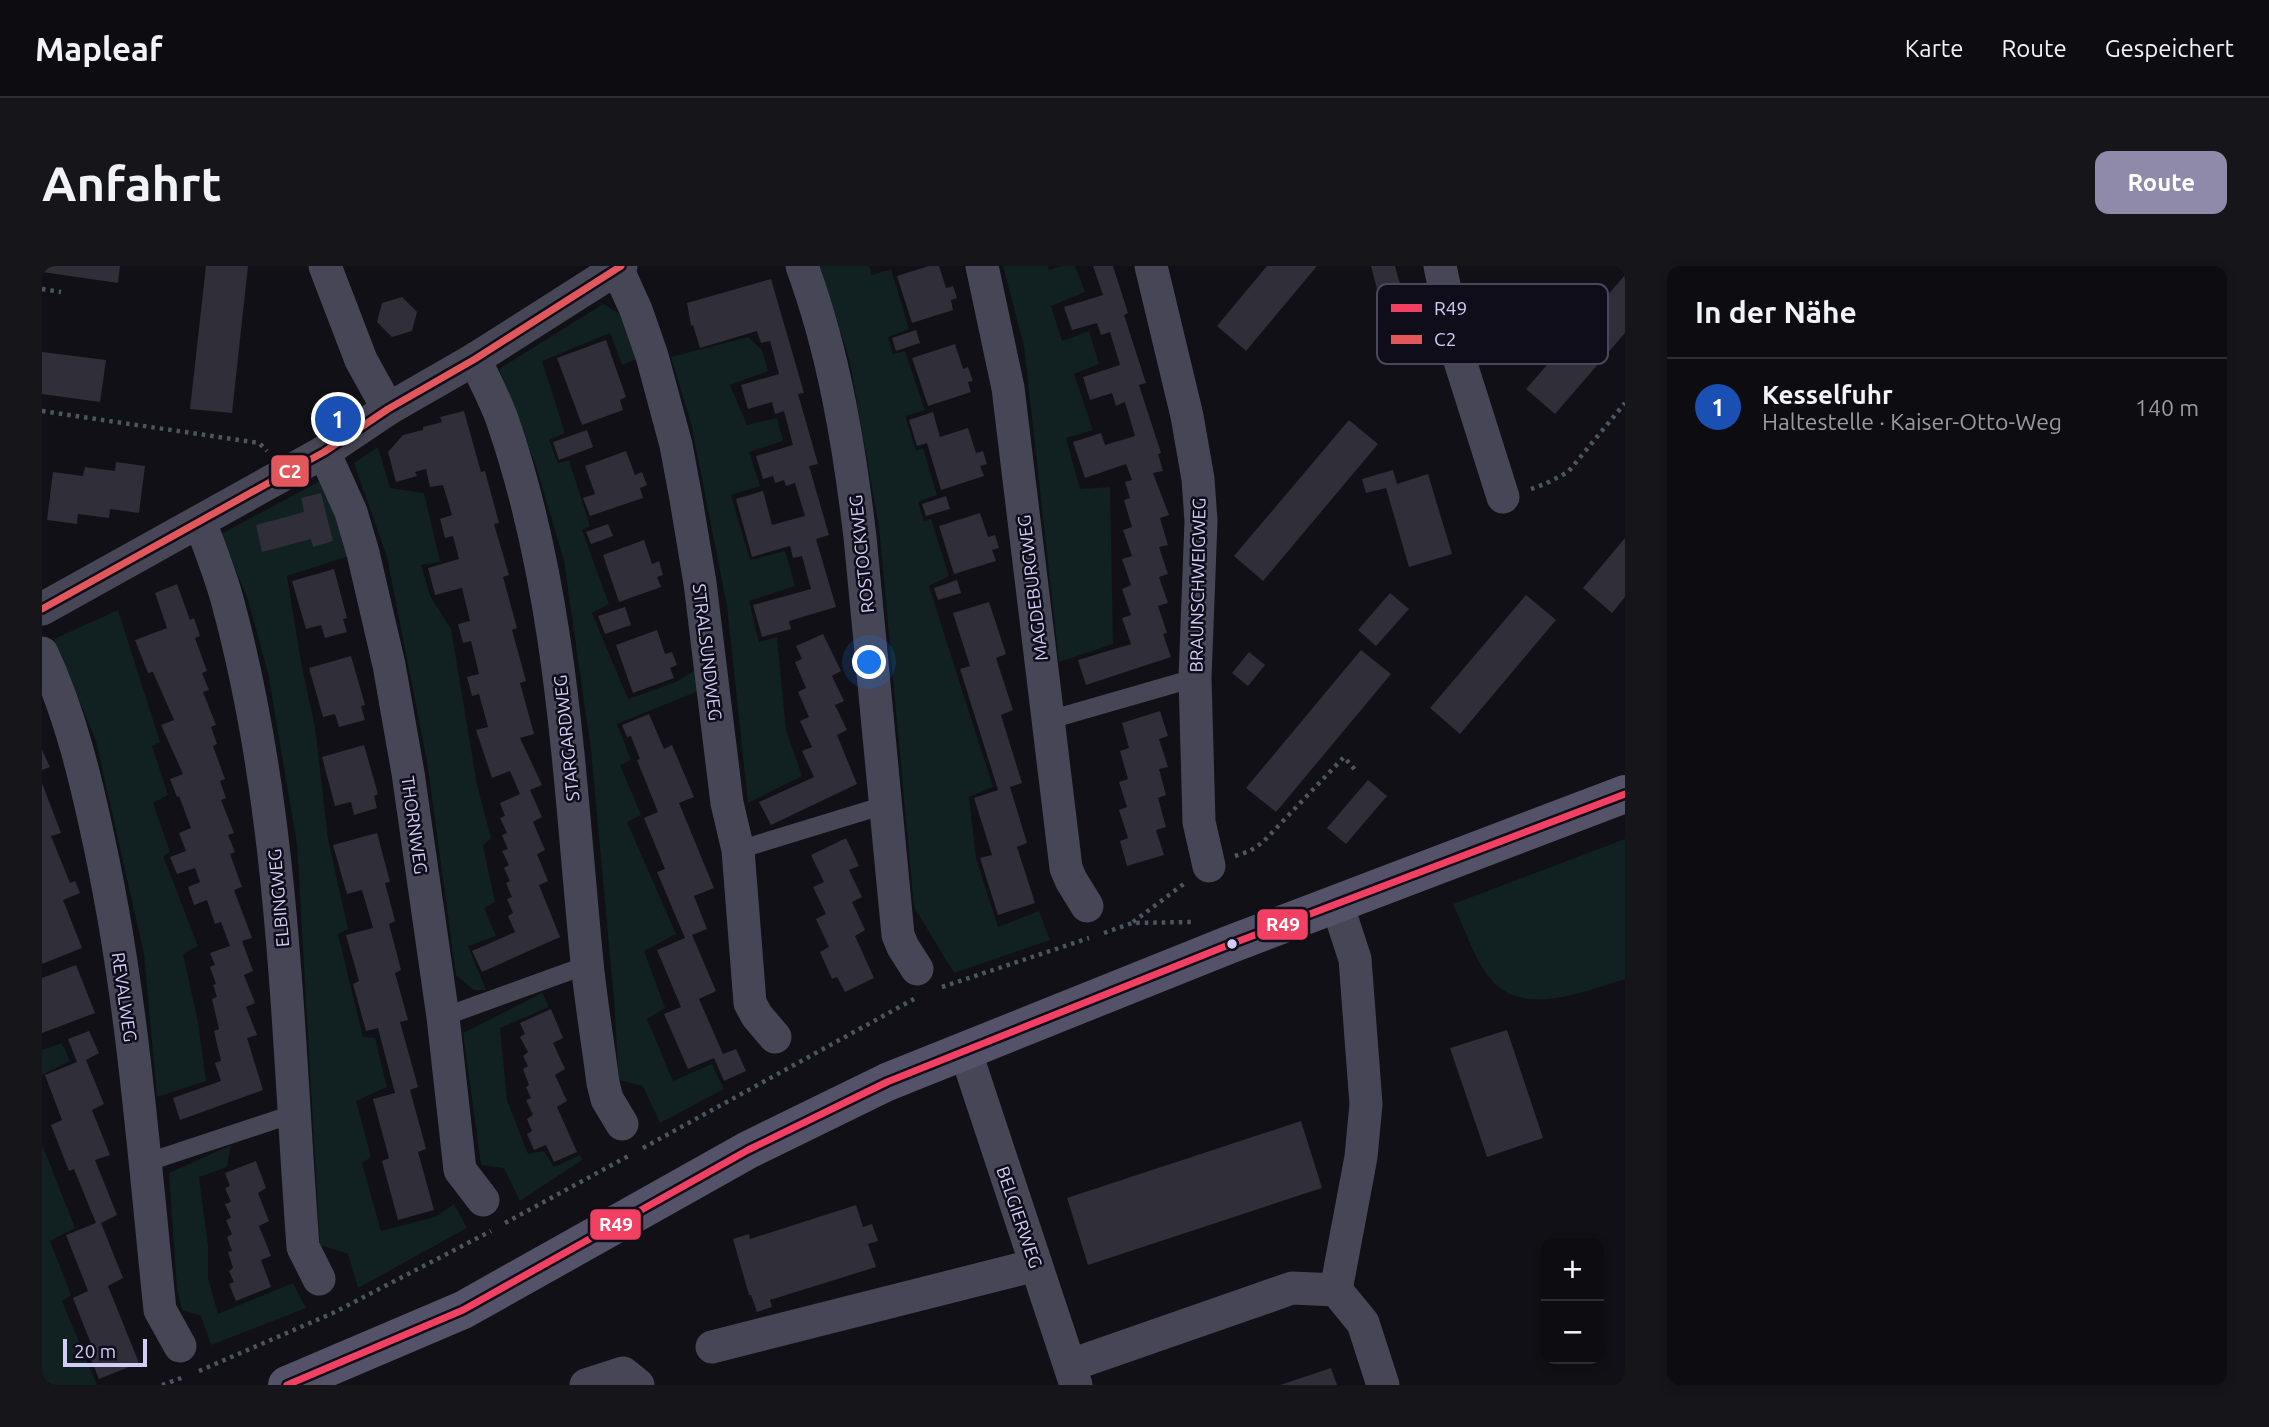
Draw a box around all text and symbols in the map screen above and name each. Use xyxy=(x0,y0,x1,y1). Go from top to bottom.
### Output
text: Mapleaf xyxy=(35,30,163,67)
text: Karte xyxy=(1905,35,1963,62)
text: Route xyxy=(2001,35,2067,62)
text: Gespeichert xyxy=(2105,35,2234,62)
button: Route xyxy=(2095,151,2227,214)
text: Anfahrt xyxy=(42,155,222,210)
legend xyxy=(1377,284,1608,364)
text: In der Nähe xyxy=(1695,295,1857,329)
text: R49 xyxy=(1434,297,1467,319)
text: C2 xyxy=(1434,328,1456,350)
text: Kesselfuhr xyxy=(1762,380,1893,409)
pin: 1 xyxy=(315,393,361,445)
text: 1 xyxy=(1712,395,1724,420)
text: 140 m xyxy=(2135,395,2199,420)
text: Haltestelle · Kaiser-Otto-Weg xyxy=(1762,409,2062,434)
line badge: C2 xyxy=(270,454,310,488)
text: C2 xyxy=(279,460,301,482)
street label: ROSTOCKWEG xyxy=(845,494,877,614)
street label: BRAUNSCHWEIGWEG xyxy=(1185,498,1209,672)
street label: MAGDEBURGWEG xyxy=(1013,514,1051,662)
street label: STRALSUNDWEG xyxy=(690,582,726,722)
your location xyxy=(852,645,886,679)
street label: STARGARDWEG xyxy=(549,674,583,802)
street label: THORNWEG xyxy=(398,775,432,875)
street label: ELBINGWEG xyxy=(264,848,292,948)
line badge: R49 xyxy=(1256,908,1309,941)
text: R49 xyxy=(1266,913,1300,935)
unlabelled marker xyxy=(1225,937,1239,951)
street label: REVALWEG xyxy=(109,951,141,1043)
street label: BELGIERWEG xyxy=(993,1163,1047,1271)
line badge: R49 xyxy=(589,1208,642,1241)
text: R49 xyxy=(599,1213,633,1235)
map controls xyxy=(1541,1238,1604,1364)
button: + xyxy=(1541,1238,1604,1301)
button: − xyxy=(1541,1301,1604,1364)
scale bar xyxy=(63,1336,147,1368)
text: 20 m xyxy=(74,1340,116,1362)

